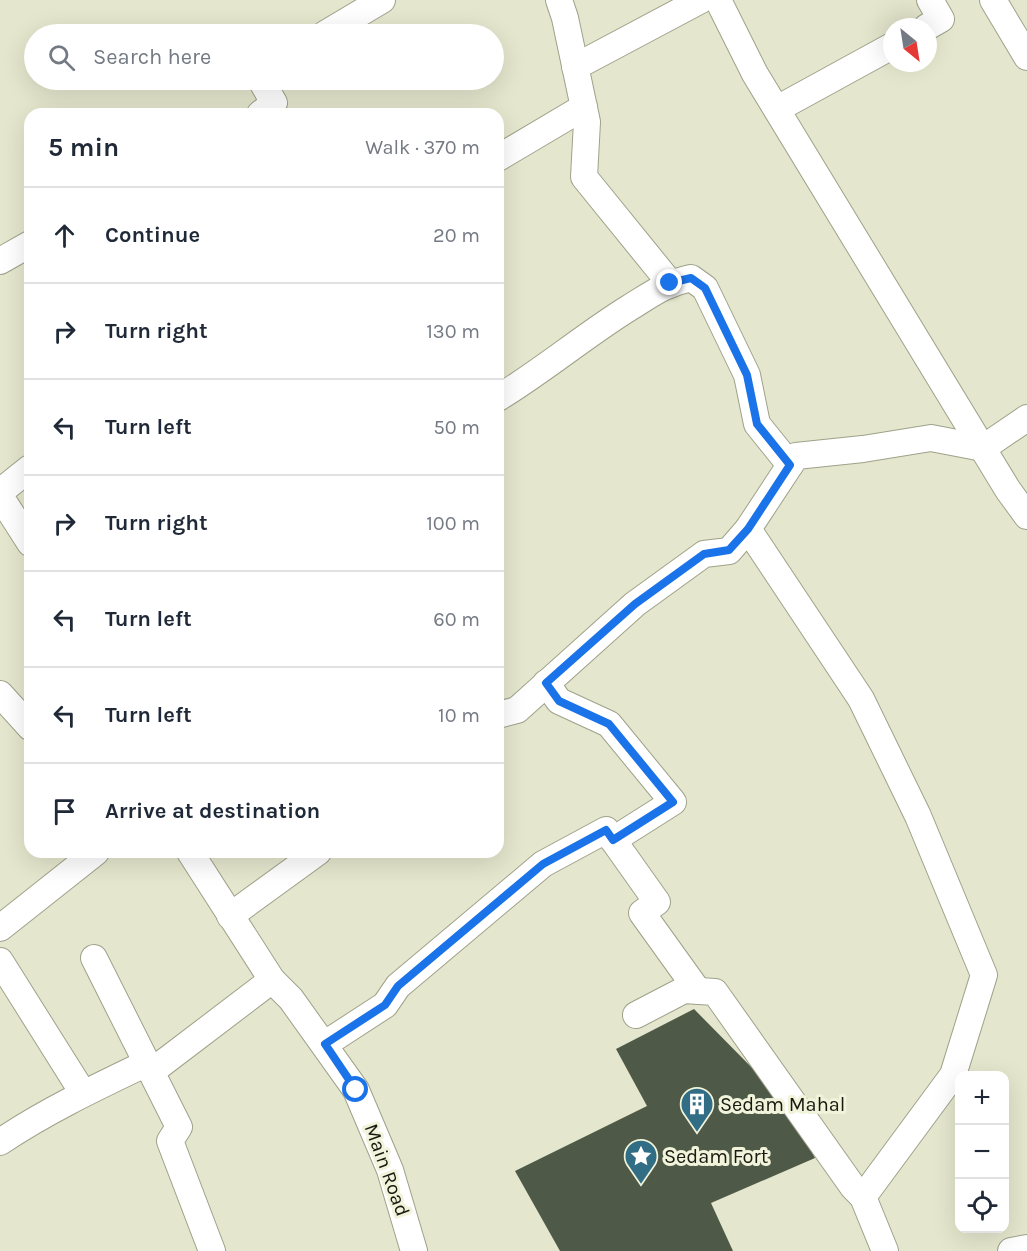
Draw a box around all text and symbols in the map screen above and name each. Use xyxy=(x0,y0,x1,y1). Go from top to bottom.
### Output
north arrow xyxy=(883,18,937,72)
search box xyxy=(24,24,504,90)
icon: search xyxy=(45,41,78,74)
text: Search here xyxy=(93,44,211,70)
text: 5 min xyxy=(48,132,119,163)
text: Walk · 370 m xyxy=(365,136,480,159)
icon: ahead xyxy=(48,219,81,252)
text: Continue xyxy=(105,222,200,248)
text: 20 m xyxy=(433,224,480,247)
route end xyxy=(656,269,682,295)
icon: right xyxy=(48,315,81,348)
text: Turn right xyxy=(105,318,208,344)
text: 130 m xyxy=(426,320,480,343)
icon: left xyxy=(48,411,81,444)
text: Turn left xyxy=(105,414,192,440)
text: 50 m xyxy=(433,416,480,439)
icon: right xyxy=(48,507,81,540)
text: Turn right xyxy=(105,510,208,536)
text: 100 m xyxy=(426,512,480,535)
icon: left xyxy=(48,603,81,636)
text: Turn left xyxy=(105,606,192,632)
text: 60 m xyxy=(433,608,480,631)
icon: left xyxy=(48,699,81,732)
text: Turn left xyxy=(105,702,192,728)
text: 10 m xyxy=(438,704,480,727)
icon: arrive xyxy=(48,795,81,828)
text: Arrive at destination xyxy=(105,798,320,824)
map controls xyxy=(955,1071,1009,1233)
button: + xyxy=(955,1071,1009,1125)
route start xyxy=(342,1076,368,1102)
building icon: Sedam Mahal xyxy=(679,1086,715,1133)
place label: Sedam Mahal xyxy=(720,1093,845,1116)
street label: Main Road xyxy=(360,1121,414,1219)
button: − xyxy=(955,1125,1009,1179)
place icon: Sedam Fort xyxy=(623,1138,659,1185)
place label: Sedam Fort xyxy=(664,1145,769,1168)
button: locate xyxy=(955,1179,1009,1233)

